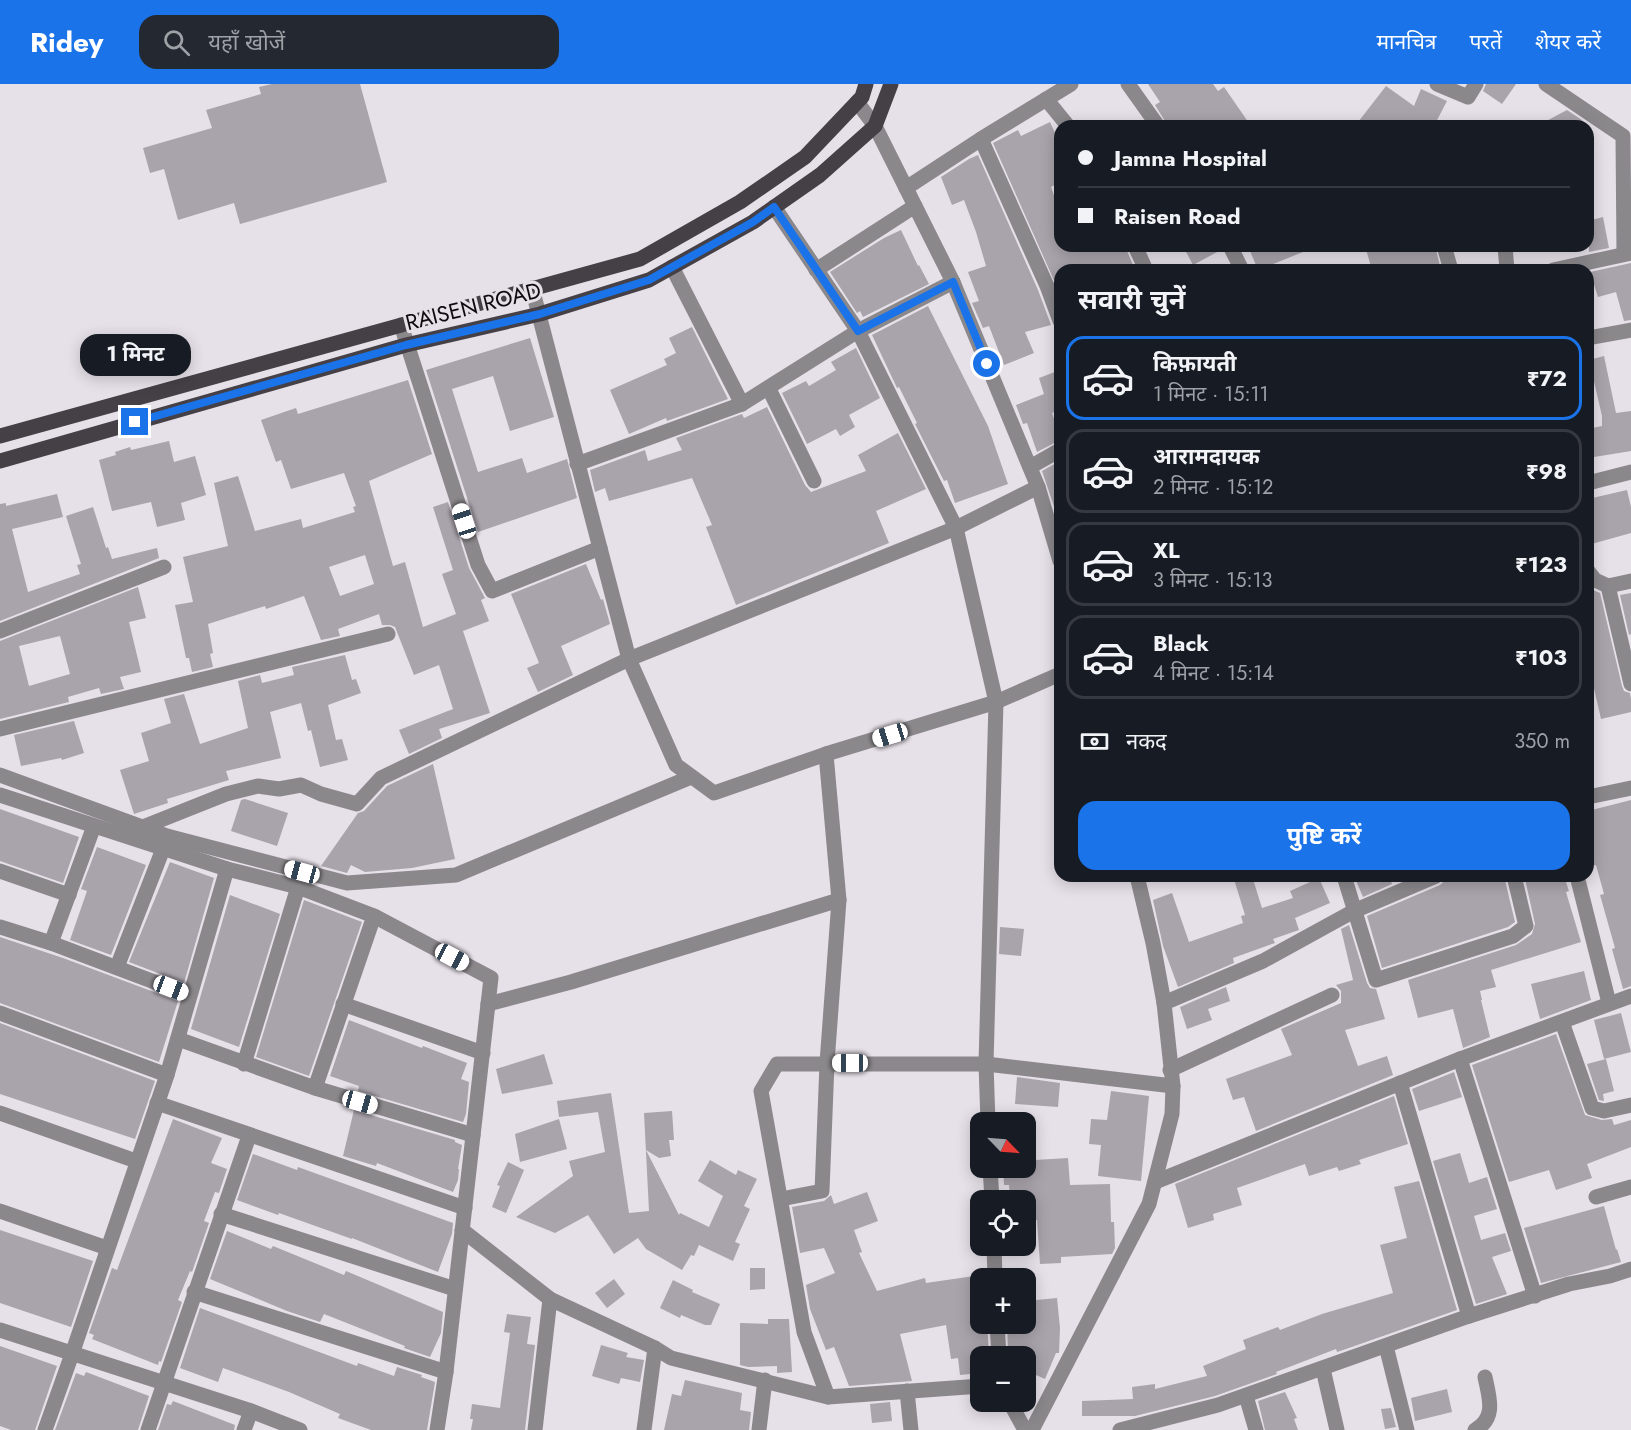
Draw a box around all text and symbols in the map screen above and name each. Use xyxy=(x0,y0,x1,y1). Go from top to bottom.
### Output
search box xyxy=(139,15,559,69)
text: Ridey xyxy=(30,22,103,63)
icon: search xyxy=(160,26,193,59)
text: यहाँ खोजें xyxy=(208,26,285,58)
text: मानचित्र xyxy=(1376,27,1436,57)
text: परतें xyxy=(1469,27,1502,57)
text: शेयर करें xyxy=(1535,27,1601,57)
text: Jamna Hospital xyxy=(1114,142,1267,174)
text: Raisen Road xyxy=(1114,200,1241,232)
street label: RAISEN ROAD xyxy=(402,274,544,338)
text: सवारी चुनें xyxy=(1078,280,1185,319)
callout: 1 मिनट xyxy=(80,335,190,377)
text: 1 मिनट xyxy=(106,340,165,369)
text: किफ़ायती xyxy=(1153,347,1237,379)
route start xyxy=(973,350,1000,377)
icon: car xyxy=(1081,351,1135,405)
text: ₹72 xyxy=(1527,362,1567,394)
text: 1 मिनट · 15:11 xyxy=(1153,380,1269,409)
route end xyxy=(121,408,148,435)
text: आरामदायक xyxy=(1153,440,1260,472)
icon: car xyxy=(1081,444,1135,498)
text: ₹98 xyxy=(1526,455,1567,487)
text: 2 मिनट · 15:12 xyxy=(1153,473,1273,502)
car xyxy=(450,501,478,541)
text: XL xyxy=(1153,534,1180,566)
icon: car xyxy=(1081,537,1135,591)
text: ₹123 xyxy=(1515,548,1567,580)
text: 3 मिनट · 15:13 xyxy=(1153,566,1272,595)
text: Black xyxy=(1153,627,1209,659)
icon: car xyxy=(1081,630,1135,684)
text: ₹103 xyxy=(1515,641,1567,673)
text: 4 मिनट · 15:14 xyxy=(1153,659,1274,688)
car xyxy=(870,721,910,749)
icon: cash xyxy=(1078,725,1111,758)
text: नकद xyxy=(1126,725,1167,757)
text: 350 m xyxy=(1514,727,1570,756)
button: पुष्टि करें xyxy=(1078,801,1570,870)
car xyxy=(282,859,322,885)
car xyxy=(432,941,472,973)
car xyxy=(151,973,191,1003)
car xyxy=(832,1054,868,1072)
car xyxy=(340,1088,380,1116)
north arrow xyxy=(970,1112,1036,1178)
map controls xyxy=(970,1112,1036,1412)
button: locate xyxy=(970,1190,1036,1256)
button: + xyxy=(970,1268,1036,1334)
button: − xyxy=(970,1346,1036,1412)

